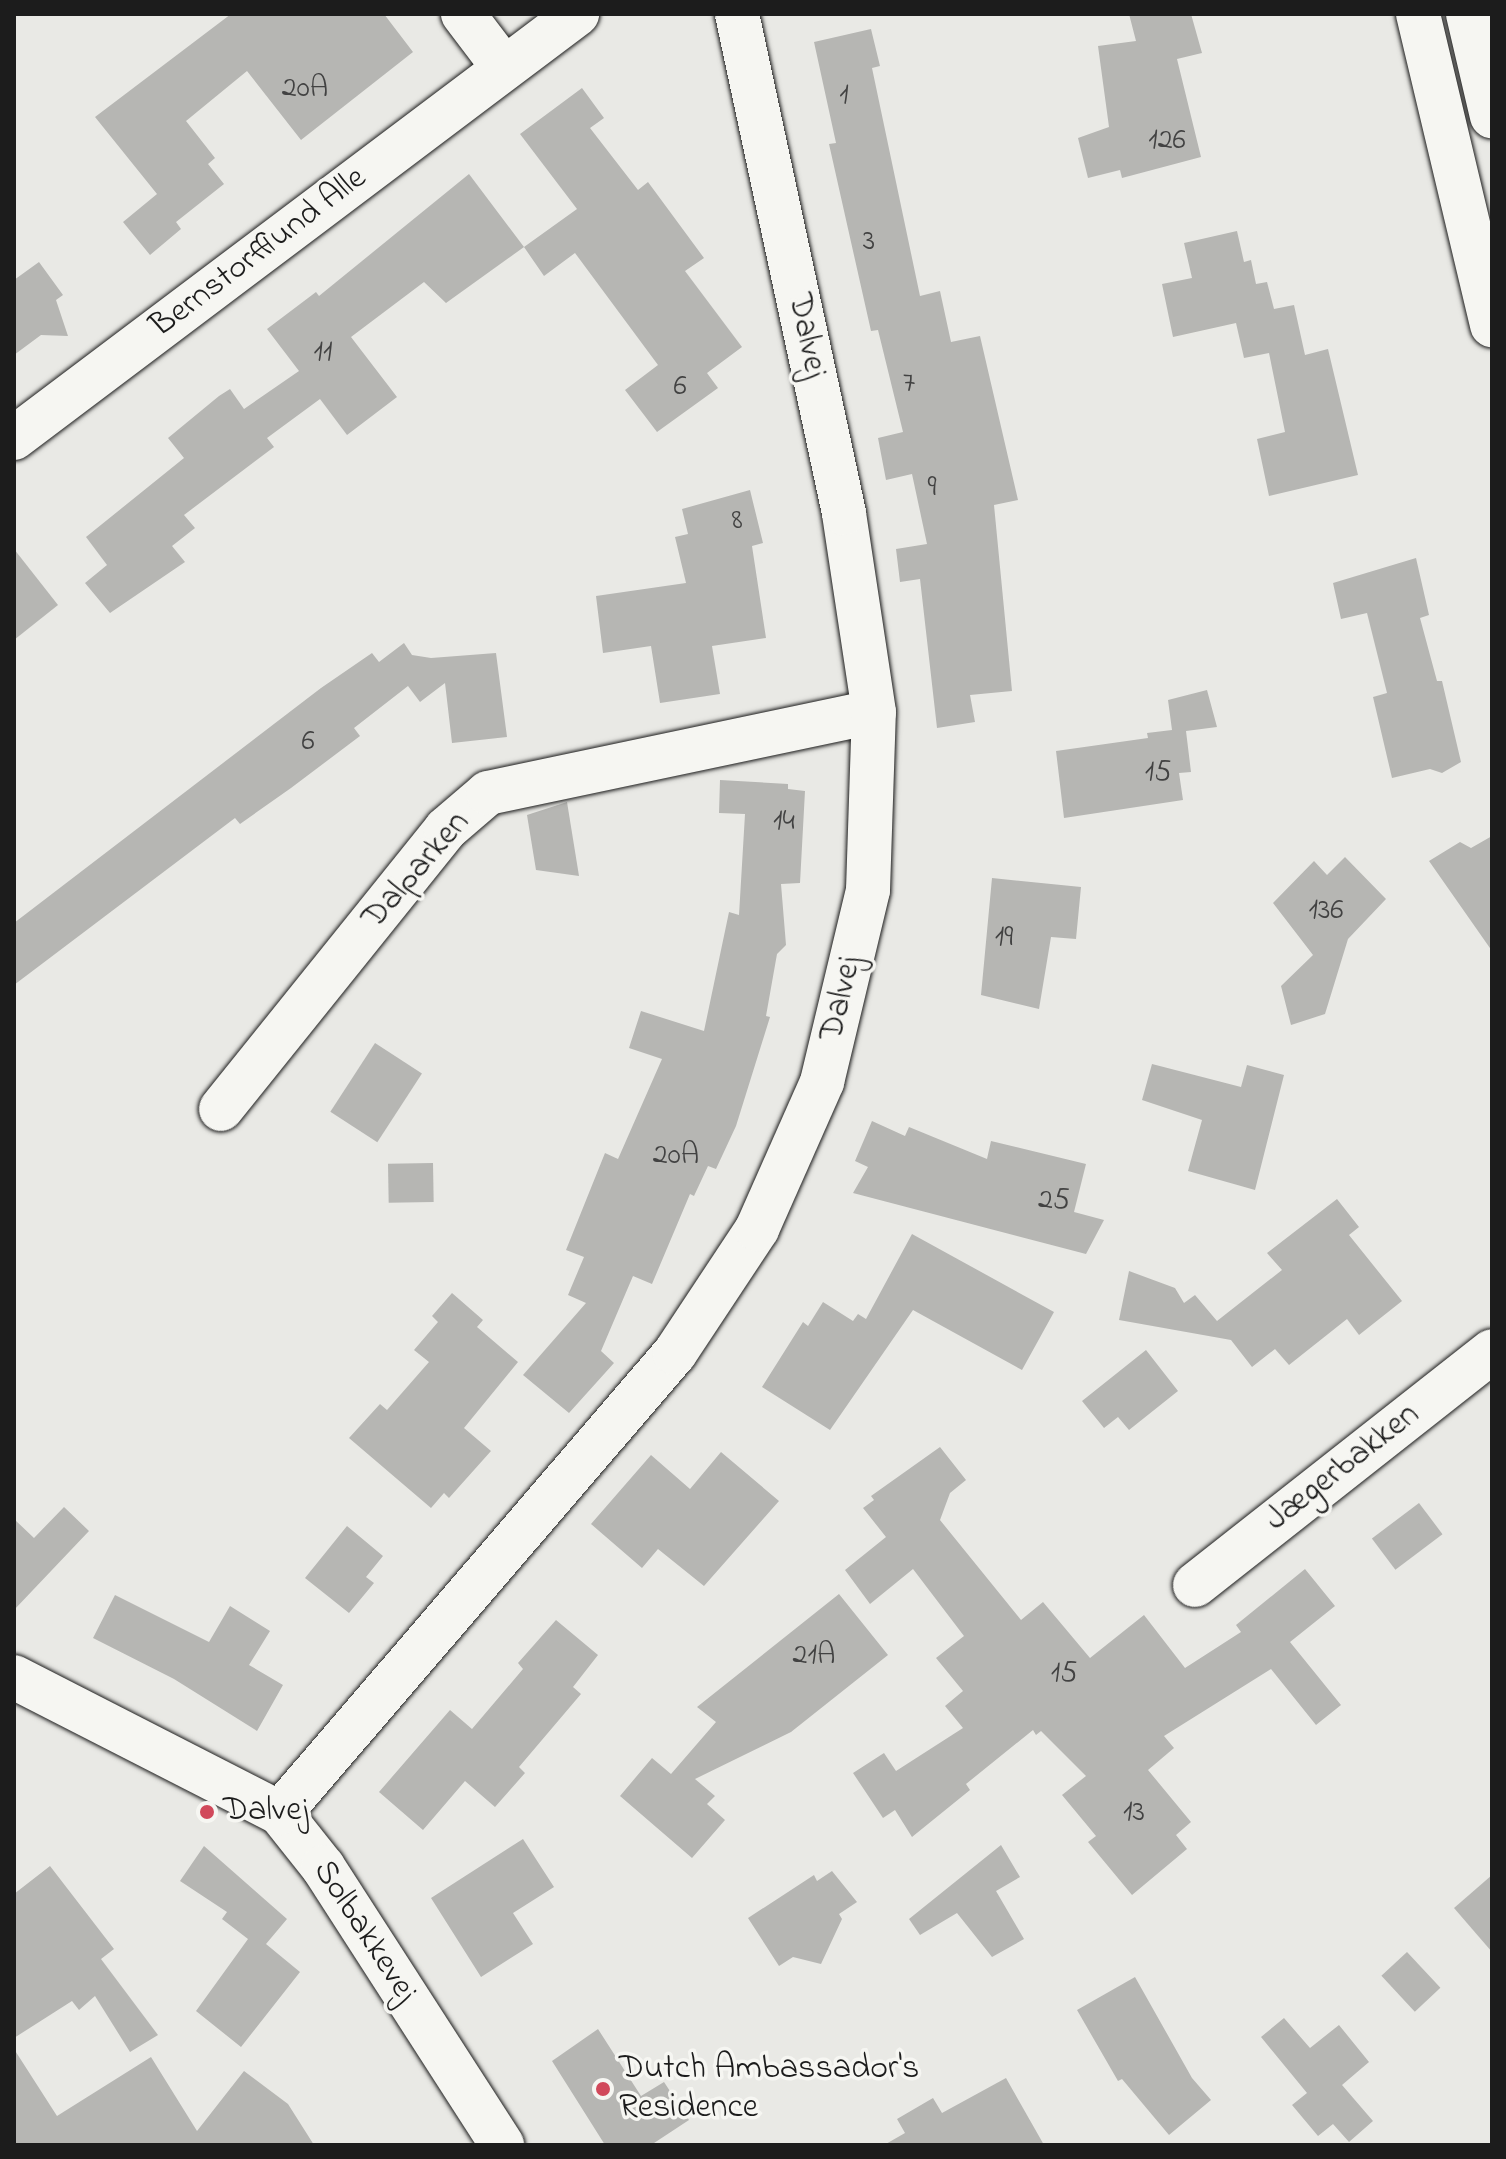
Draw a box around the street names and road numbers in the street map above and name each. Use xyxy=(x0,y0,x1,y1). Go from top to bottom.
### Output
street label: Bernstorfflund Alle xyxy=(143,159,375,347)
street label: Dalvej xyxy=(777,290,835,382)
street label: Dalparken xyxy=(355,804,479,938)
street label: Dalvej xyxy=(813,953,871,1045)
street label: Jægerbakken xyxy=(1258,1395,1428,1541)
street label: Solbakkevej xyxy=(303,1853,425,2011)

